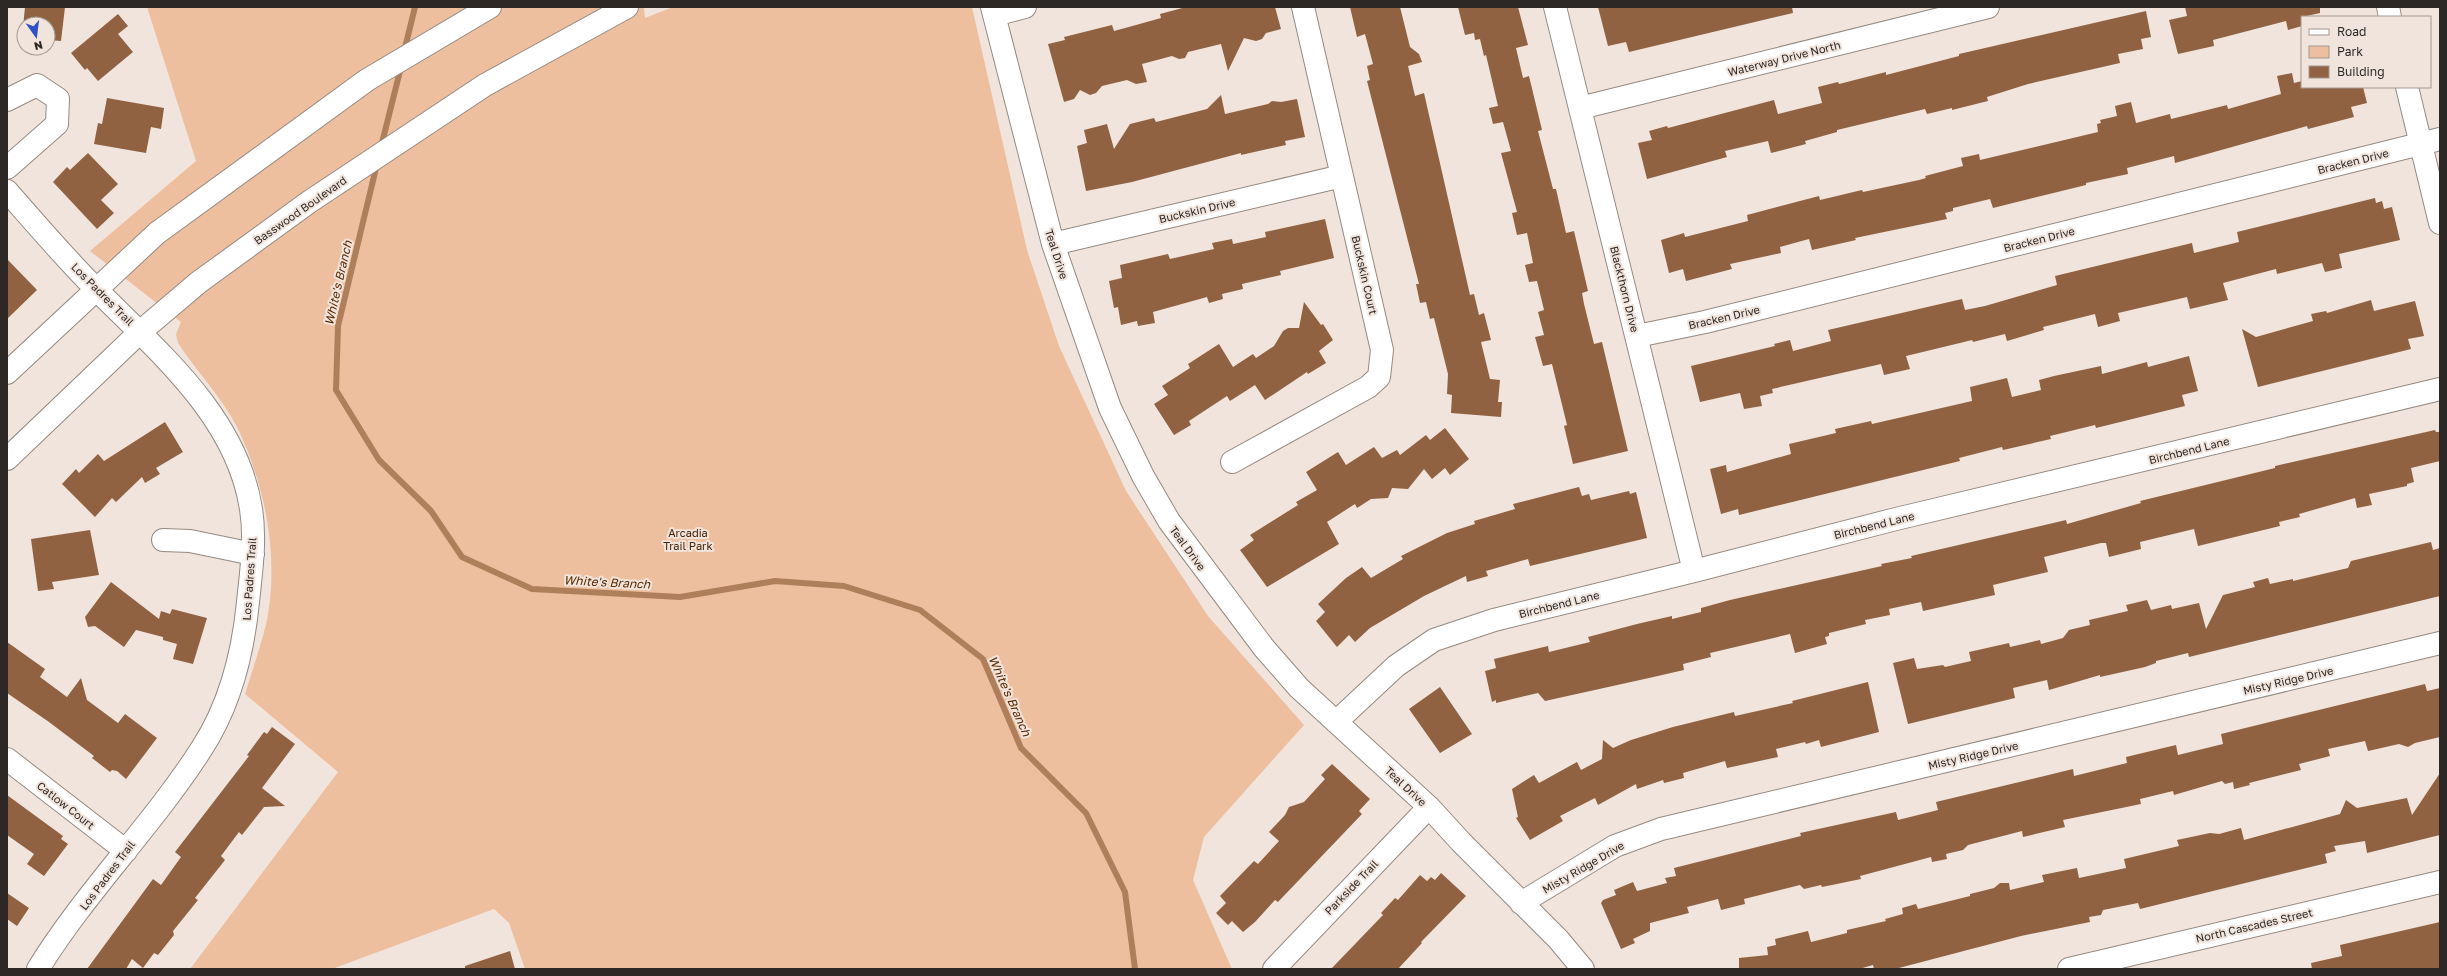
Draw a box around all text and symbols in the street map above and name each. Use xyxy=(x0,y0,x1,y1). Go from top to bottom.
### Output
north arrow xyxy=(16,16,56,56)
legend xyxy=(2301,16,2431,88)
text: Road xyxy=(2337,24,2366,39)
street label: Waterway Drive North xyxy=(1726,38,1842,78)
text: N xyxy=(33,39,44,54)
text: Park xyxy=(2337,44,2363,59)
text: Building xyxy=(2337,64,2385,79)
street label: Bracken Drive xyxy=(2316,146,2390,176)
street label: Basswood Boulevard xyxy=(251,173,349,247)
street label: Buckskin Drive xyxy=(1158,195,1236,225)
street label: Bracken Drive xyxy=(2002,224,2076,254)
street label: Teal Drive xyxy=(1043,227,1071,281)
street label: Buckskin Court xyxy=(1350,234,1380,316)
water label: White's Branch xyxy=(321,239,355,327)
street label: Blackthorn Drive xyxy=(1608,245,1642,333)
street label: Los Padres Trail xyxy=(69,260,137,328)
street label: Bracken Drive xyxy=(1687,302,1761,332)
street label: Birchbend Lane xyxy=(2147,434,2231,466)
street label: Birchbend Lane xyxy=(1832,509,1916,541)
street label: Teal Drive xyxy=(1167,523,1209,573)
park label: Arcadia Trail Park xyxy=(663,526,713,552)
street label: Los Padres Trail xyxy=(240,537,258,621)
water label: White's Branch xyxy=(563,572,651,592)
street label: Birchbend Lane xyxy=(1517,588,1601,620)
water label: White's Branch xyxy=(986,653,1035,739)
street label: Misty Ridge Drive xyxy=(2242,663,2334,697)
street label: Misty Ridge Drive xyxy=(1927,738,2019,772)
street label: Teal Drive xyxy=(1383,764,1429,808)
street label: Catlow Court xyxy=(35,779,97,831)
street label: Los Padres Trail xyxy=(77,837,138,912)
street label: Misty Ridge Drive xyxy=(1540,838,1626,896)
street label: Parkside Trail xyxy=(1322,857,1381,917)
street label: North Cascades Street xyxy=(2194,905,2314,945)

